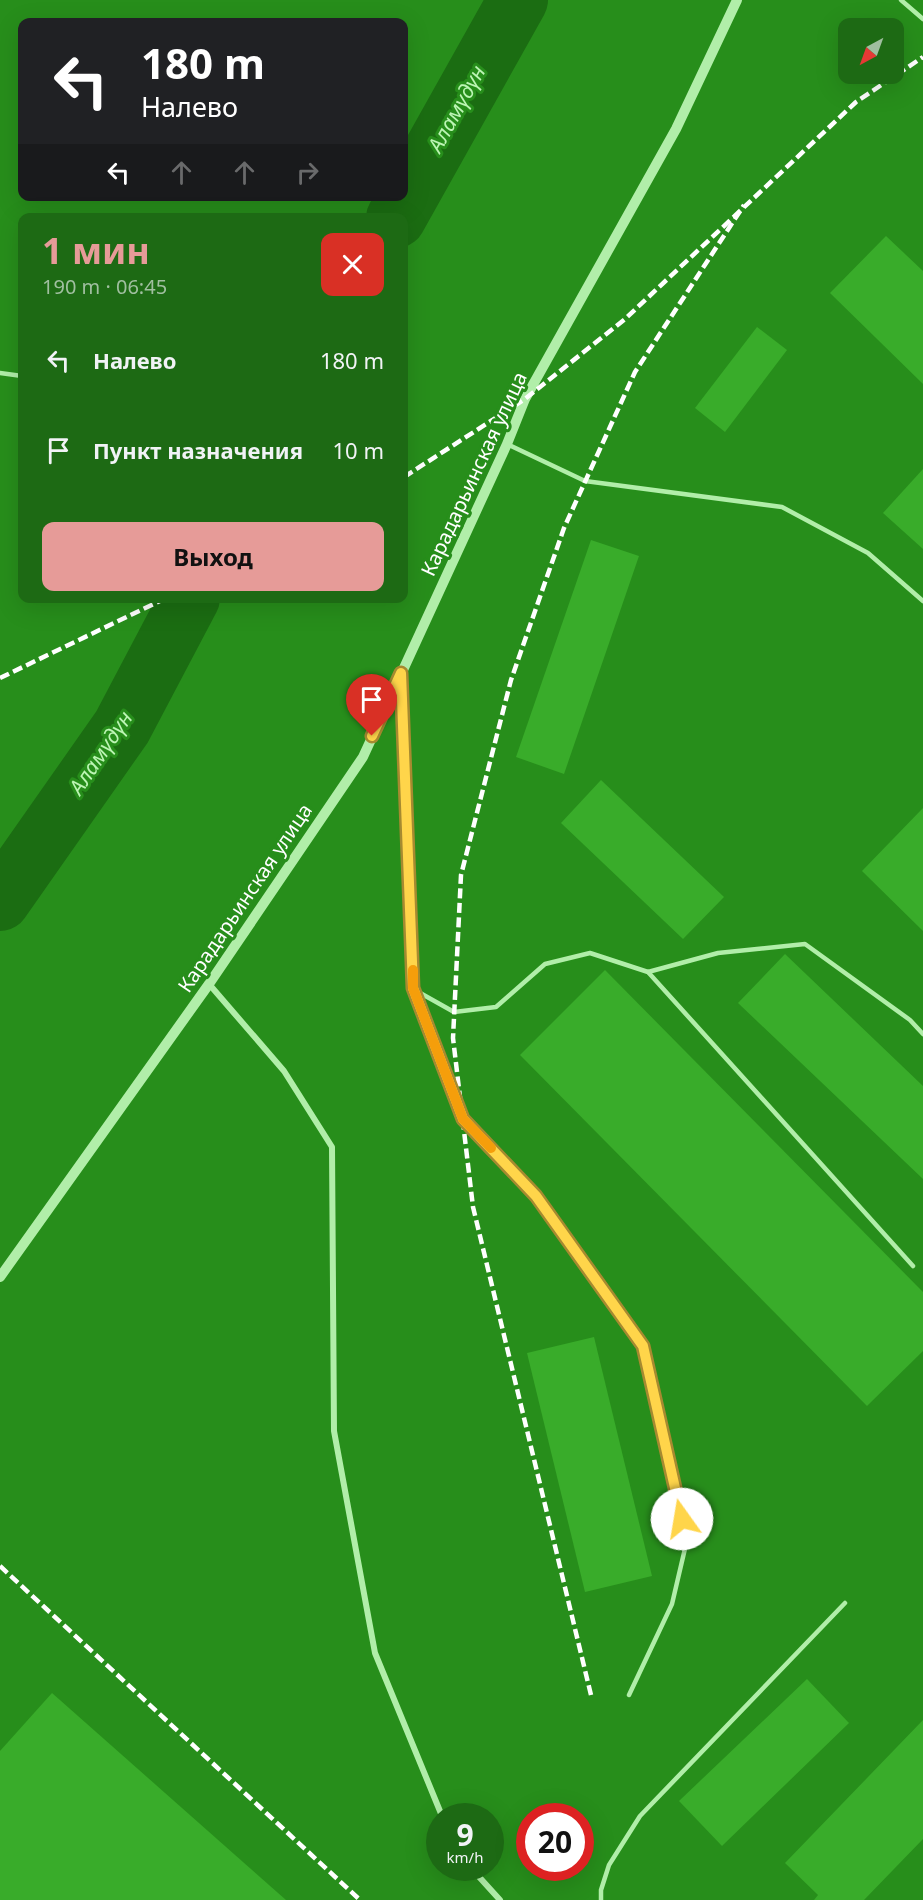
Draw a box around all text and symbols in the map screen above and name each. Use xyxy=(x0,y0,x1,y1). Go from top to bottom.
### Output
north arrow xyxy=(838,18,904,84)
map controls xyxy=(838,18,904,84)
text: 180 m xyxy=(141,34,265,91)
icon: left xyxy=(42,42,120,120)
water label: Аламүдүн xyxy=(420,60,491,159)
text: Налево xyxy=(141,88,238,125)
icon: left xyxy=(102,156,135,189)
icon: ahead xyxy=(165,156,198,189)
icon: ahead xyxy=(228,156,261,189)
icon: right xyxy=(291,156,324,189)
text: 1 мин xyxy=(42,226,150,275)
button: close xyxy=(321,233,384,296)
text: 190 m · 06:45 xyxy=(42,273,167,300)
icon: left xyxy=(42,344,75,377)
text: Налево xyxy=(93,345,176,375)
text: 180 m xyxy=(320,345,384,375)
street label: Карадарьинская улица xyxy=(414,367,533,580)
icon: arrive xyxy=(42,434,75,467)
text: Пункт назначения xyxy=(93,435,303,465)
text: 10 m xyxy=(333,435,384,465)
button: Выход xyxy=(42,522,384,591)
pin xyxy=(346,674,397,736)
icon: arrive xyxy=(355,683,388,716)
water label: Аламүдүн xyxy=(61,705,138,801)
street label: Карадарьинская улица xyxy=(171,798,318,997)
position arrow xyxy=(650,1487,714,1551)
speed limit sign: 20 xyxy=(516,1803,594,1881)
text: 9 xyxy=(456,1814,474,1855)
text: km/h xyxy=(447,1847,483,1867)

